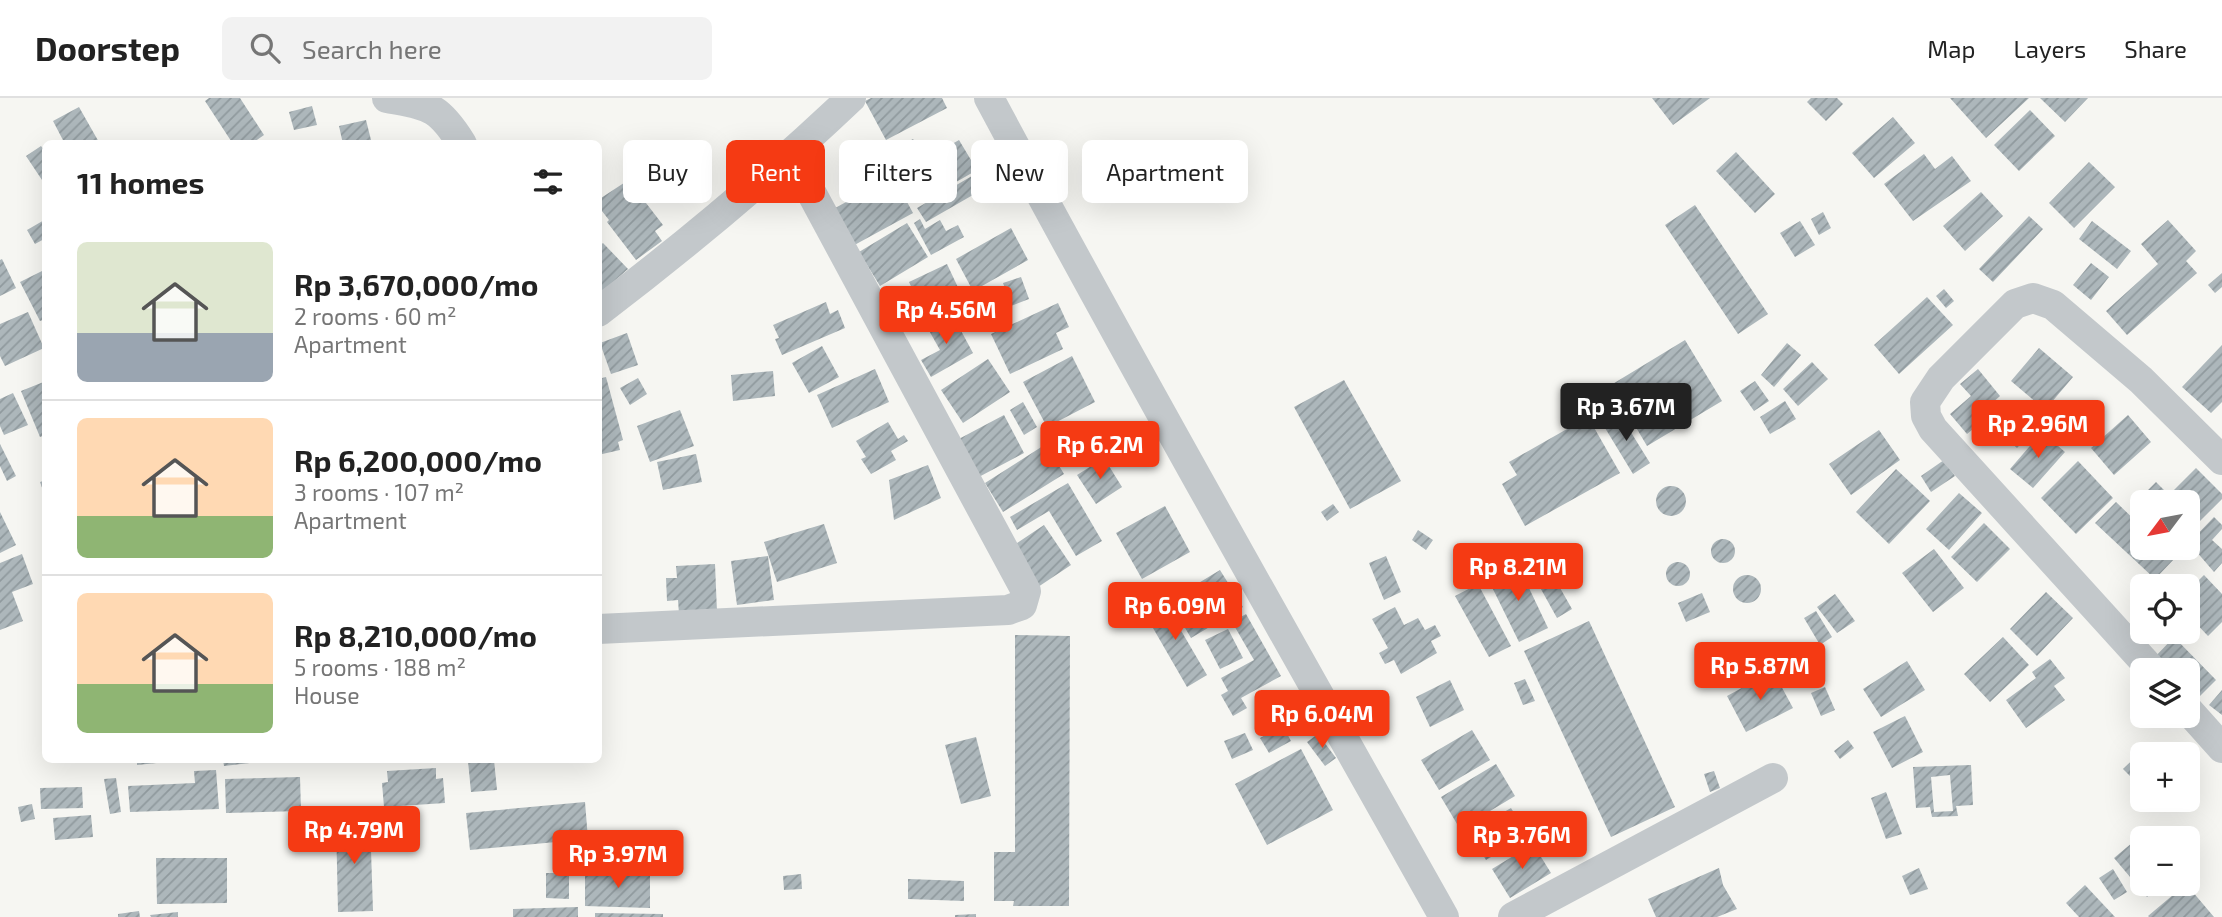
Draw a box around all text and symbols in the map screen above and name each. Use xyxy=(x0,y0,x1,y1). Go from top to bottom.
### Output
search box xyxy=(222,17,712,80)
text: Doorstep xyxy=(35,28,180,68)
icon: search xyxy=(246,29,284,67)
text: Search here xyxy=(302,33,442,64)
text: Map xyxy=(1927,34,1975,63)
text: Layers xyxy=(2013,34,2086,63)
text: Share xyxy=(2124,34,2187,63)
chip: Buy xyxy=(623,140,712,203)
chip: Rent xyxy=(726,140,825,203)
chip: Filters xyxy=(839,140,957,203)
chip: New xyxy=(971,140,1068,203)
chip: Apartment xyxy=(1082,140,1248,203)
icon: filters xyxy=(529,163,567,201)
text: 11 homes xyxy=(77,164,204,200)
text: Rp 3,670,000/mo xyxy=(294,266,538,302)
icon: home xyxy=(133,270,217,354)
pin: Rp 4.56M xyxy=(874,286,1018,346)
text: Rp 4.56M xyxy=(895,295,997,323)
text: 2 rooms · 60 m² xyxy=(294,302,456,330)
text: Apartment xyxy=(294,330,407,358)
pin: Rp 3.67M xyxy=(1554,384,1698,443)
text: Rp 3.67M xyxy=(1576,392,1676,420)
pin: Rp 2.96M xyxy=(1966,400,2110,460)
text: Rp 2.96M xyxy=(1988,409,2088,437)
pin: Rp 6.2M xyxy=(1035,422,1165,481)
text: Rp 6.2M xyxy=(1056,430,1144,458)
text: Rp 6,200,000/mo xyxy=(294,442,542,478)
icon: home xyxy=(133,446,217,530)
text: 3 rooms · 107 m² xyxy=(294,478,464,506)
north arrow xyxy=(2130,490,2200,560)
map controls xyxy=(2130,490,2200,896)
text: Apartment xyxy=(294,506,407,534)
pin: Rp 8.21M xyxy=(1446,544,1590,603)
text: Rp 8.21M xyxy=(1469,552,1567,580)
button: locate xyxy=(2130,574,2200,644)
pin: Rp 6.09M xyxy=(1103,582,1247,642)
text: Rp 6.09M xyxy=(1124,591,1226,619)
text: Rp 8,210,000/mo xyxy=(294,617,537,653)
icon: home xyxy=(133,621,217,705)
pin: Rp 5.87M xyxy=(1688,642,1832,702)
text: Rp 5.87M xyxy=(1710,651,1810,679)
text: 5 rooms · 188 m² xyxy=(294,653,466,681)
button: layers xyxy=(2130,658,2200,728)
text: House xyxy=(294,681,360,709)
pin: Rp 6.04M xyxy=(1250,690,1394,750)
text: Rp 6.04M xyxy=(1270,699,1374,727)
button: + xyxy=(2130,742,2200,812)
pin: Rp 4.79M xyxy=(282,806,426,866)
pin: Rp 3.76M xyxy=(1450,812,1594,871)
text: Rp 4.79M xyxy=(304,815,404,843)
text: Rp 3.76M xyxy=(1473,820,1571,848)
button: − xyxy=(2130,826,2200,896)
pin: Rp 3.97M xyxy=(546,830,690,890)
text: Rp 3.97M xyxy=(568,839,668,867)

